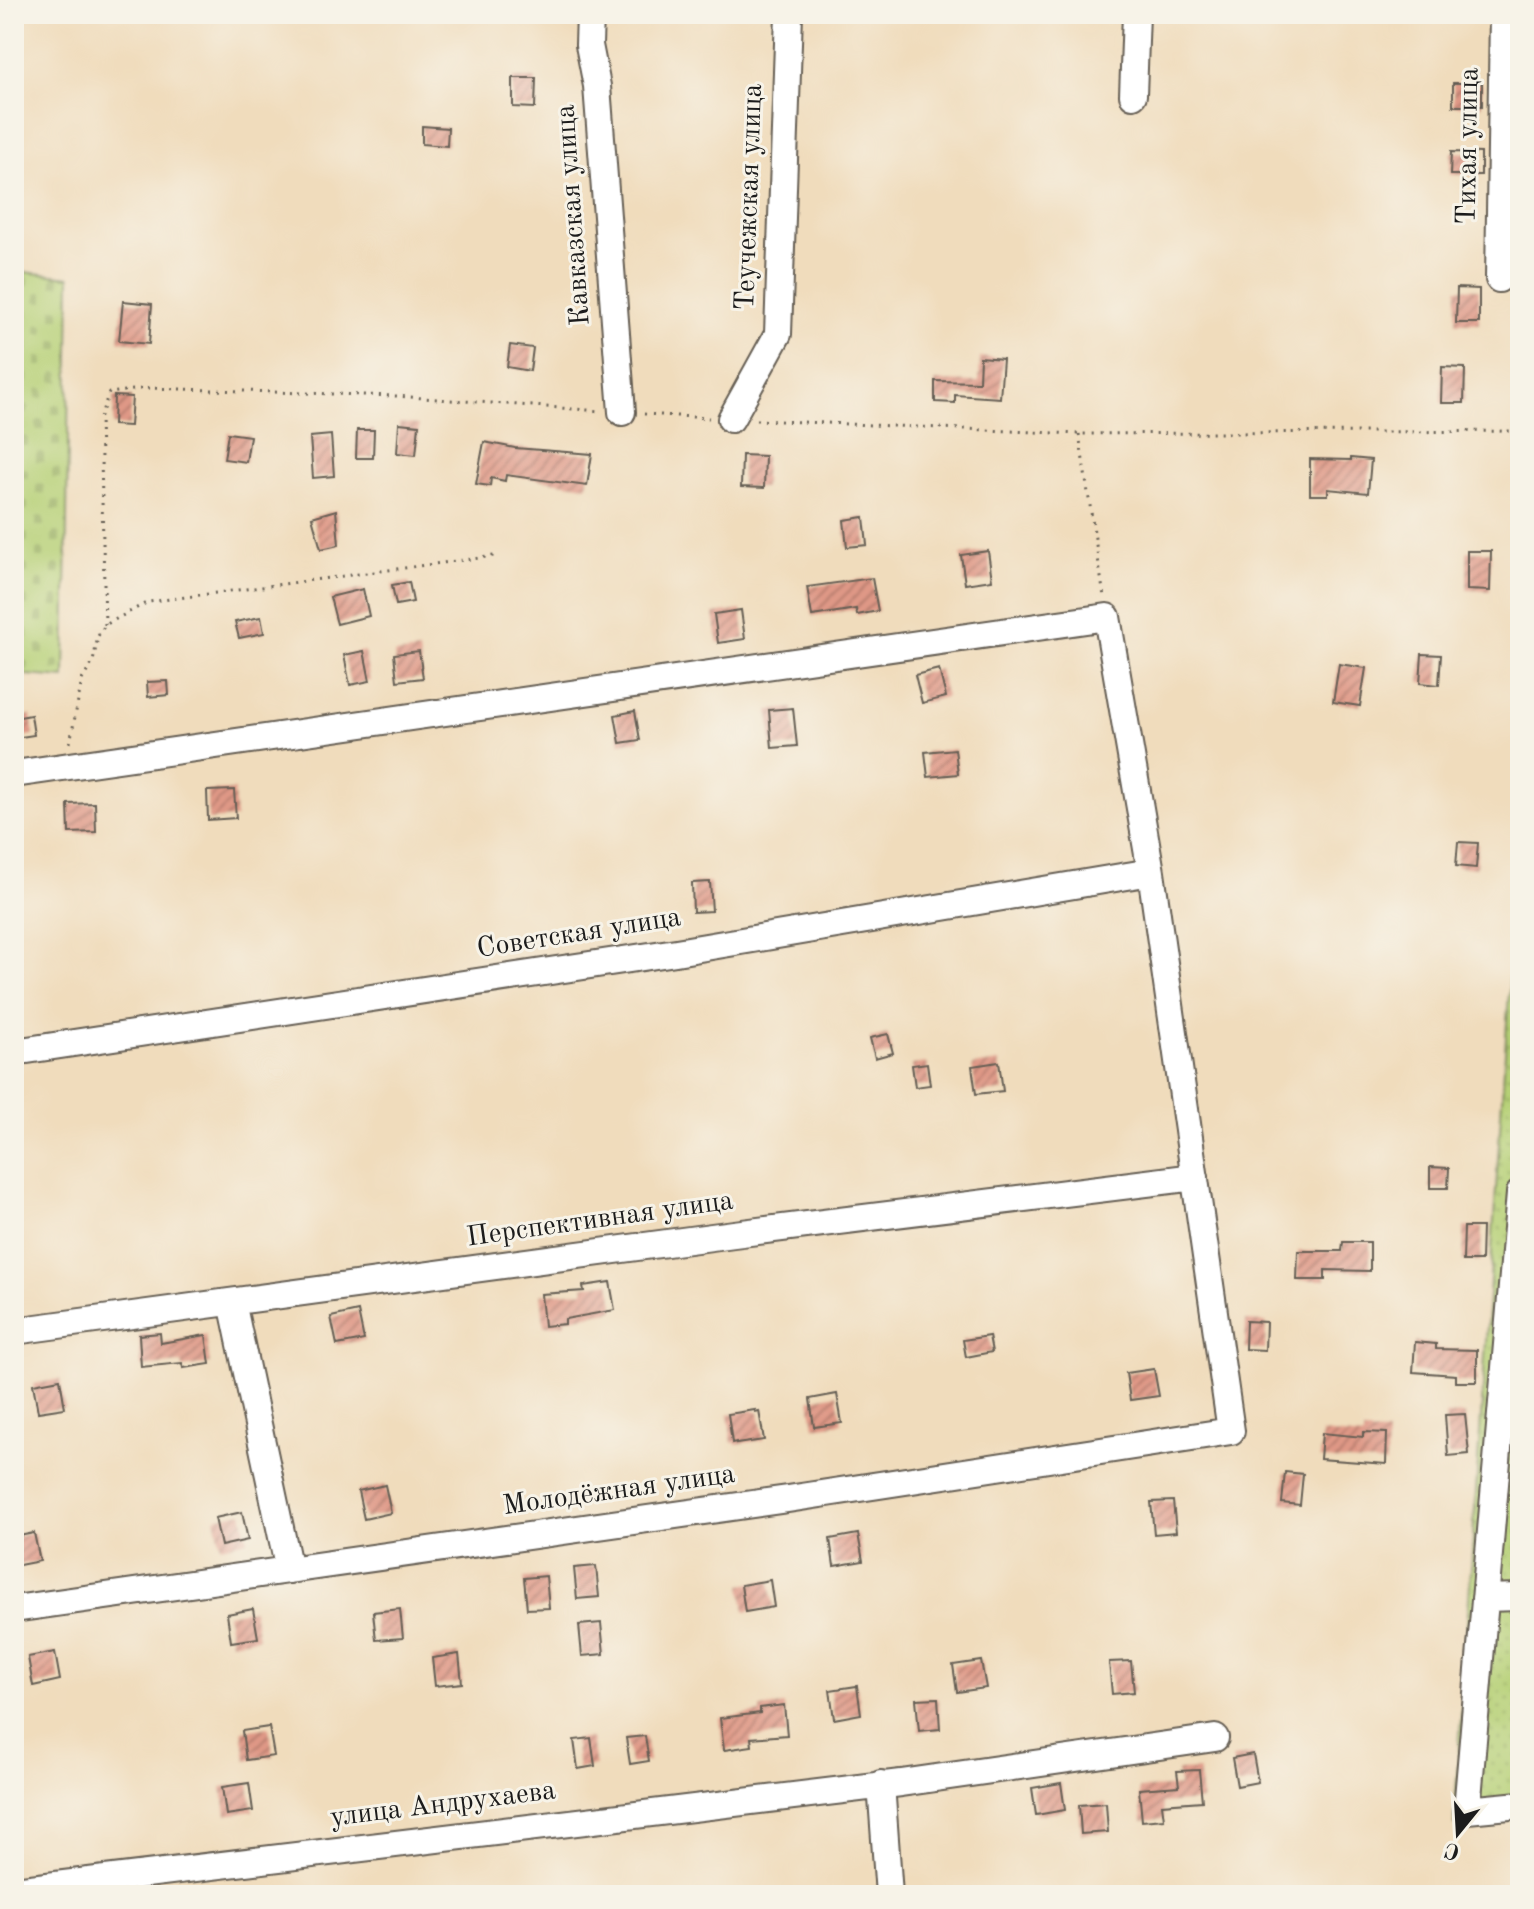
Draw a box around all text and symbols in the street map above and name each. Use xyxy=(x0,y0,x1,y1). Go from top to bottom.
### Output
street label: Тихая улица xyxy=(1454,67,1484,225)
street label: Теучежская улица xyxy=(732,83,768,311)
street label: Кавказская улица xyxy=(552,103,596,327)
street label: Советская улица xyxy=(475,904,683,964)
street label: Перспективная улица xyxy=(465,1187,735,1253)
street label: Молодёжная улица xyxy=(501,1461,737,1521)
street label: улица Андрухаева xyxy=(329,1777,558,1833)
north arrow xyxy=(1418,1793,1498,1873)
text: С xyxy=(1442,1837,1463,1863)

